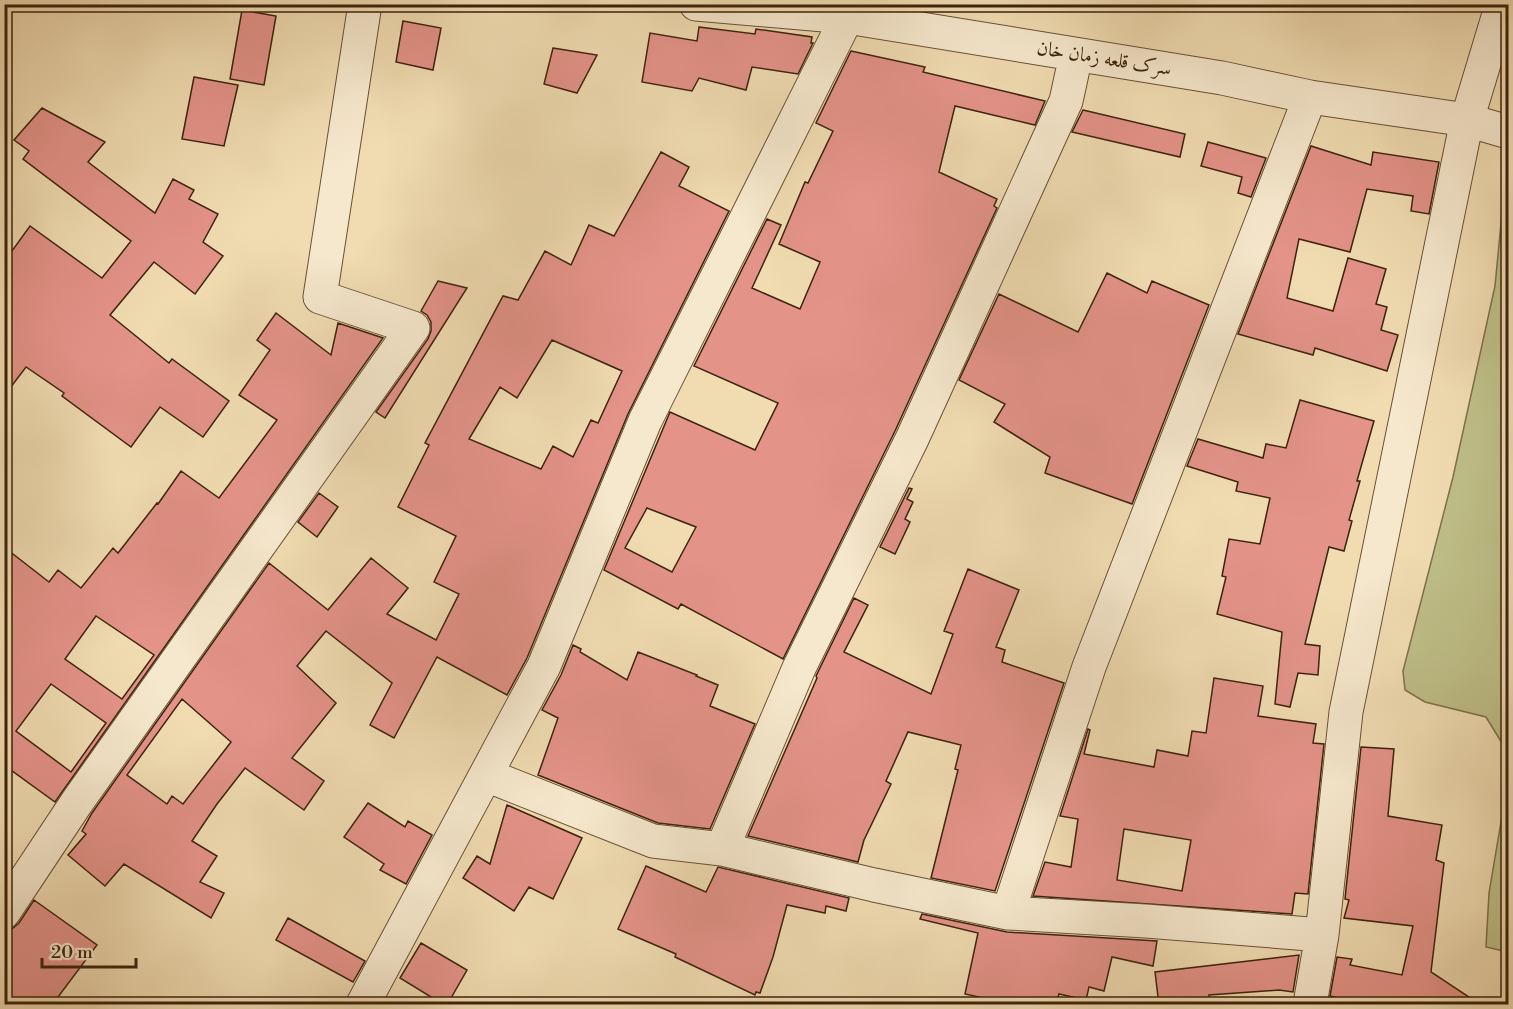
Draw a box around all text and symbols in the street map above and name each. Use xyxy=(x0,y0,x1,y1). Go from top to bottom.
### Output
street label: سرک قلعه زمان خان xyxy=(1035,36,1173,82)
scale bar xyxy=(42,931,136,969)
text: 20 m xyxy=(51,941,93,964)

